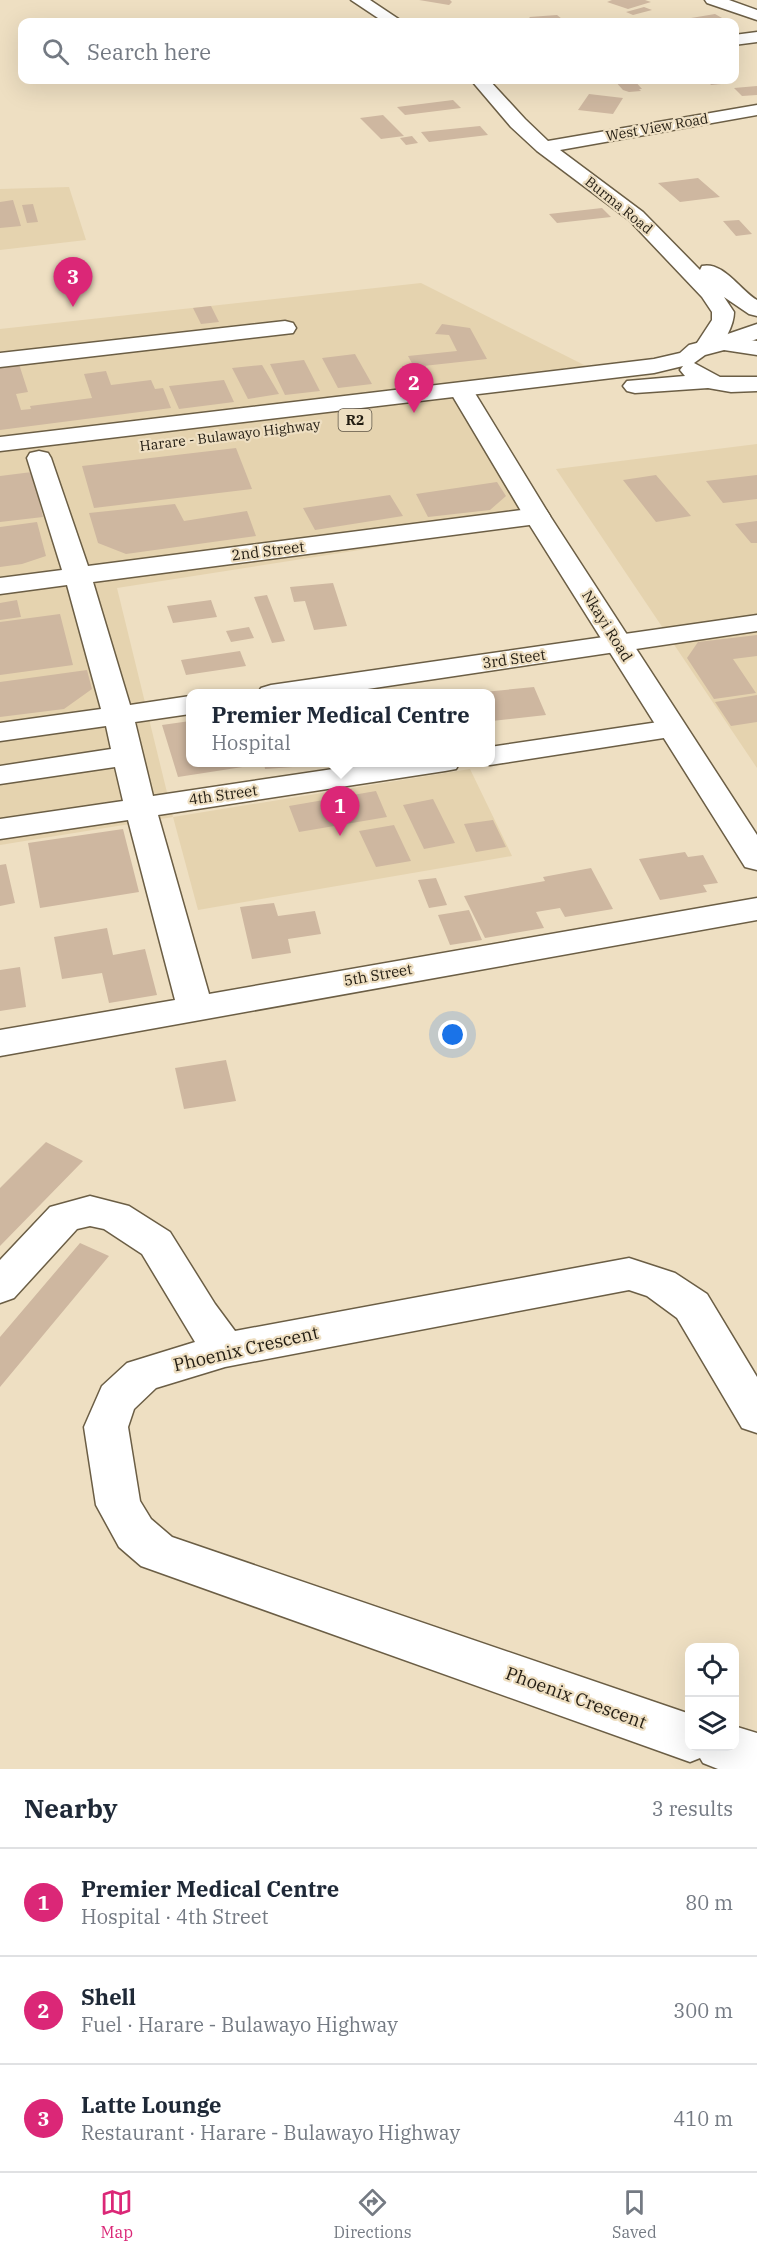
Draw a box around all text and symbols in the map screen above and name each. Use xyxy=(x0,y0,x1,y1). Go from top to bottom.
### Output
search box xyxy=(18,18,739,84)
icon: search xyxy=(39,35,72,68)
text: Search here xyxy=(87,37,211,66)
street label: West View Road xyxy=(604,109,710,145)
street label: Burma Road xyxy=(582,172,657,238)
pin: 3 xyxy=(54,258,92,307)
pin: 2 xyxy=(394,364,434,413)
road number: R2 xyxy=(338,409,372,431)
street label: Harare - Bulawayo Highway xyxy=(139,415,322,455)
street label: 2nd Street xyxy=(230,537,305,564)
street label: Nkayi Road xyxy=(578,587,637,665)
street label: 3rd Steet xyxy=(481,645,547,672)
popup xyxy=(186,689,495,767)
text: Premier Medical Centre xyxy=(211,700,470,729)
text: Hospital xyxy=(211,729,291,756)
street label: 4th Street xyxy=(187,780,259,809)
pin: 1 xyxy=(320,786,360,836)
street label: 5th Street xyxy=(342,959,414,990)
your location xyxy=(438,1020,467,1049)
street label: Phoenix Crescent xyxy=(171,1321,321,1376)
map controls xyxy=(685,1643,739,1751)
button: locate xyxy=(685,1643,739,1697)
street label: Phoenix Crescent xyxy=(503,1661,650,1734)
button: layers xyxy=(685,1697,739,1751)
text: Nearby xyxy=(24,1791,118,1825)
text: 3 results xyxy=(652,1795,733,1822)
text: Premier Medical Centre xyxy=(81,1874,339,1903)
text: 1 xyxy=(38,1889,50,1916)
text: 80 m xyxy=(685,1889,733,1916)
text: Hospital · 4th Street xyxy=(81,1903,268,1930)
text: Shell xyxy=(81,1982,136,2011)
text: 2 xyxy=(38,1997,50,2024)
text: 300 m xyxy=(673,1997,733,2024)
text: Fuel · Harare - Bulawayo Highway xyxy=(81,2011,398,2038)
text: Latte Lounge xyxy=(81,2090,221,2119)
text: 3 xyxy=(38,2105,50,2132)
text: 410 m xyxy=(673,2105,733,2132)
text: Restaurant · Harare - Bulawayo Highway xyxy=(81,2119,460,2146)
tab: Map xyxy=(100,2186,133,2242)
tab: Directions xyxy=(334,2186,412,2242)
tab: Saved xyxy=(612,2186,657,2242)

